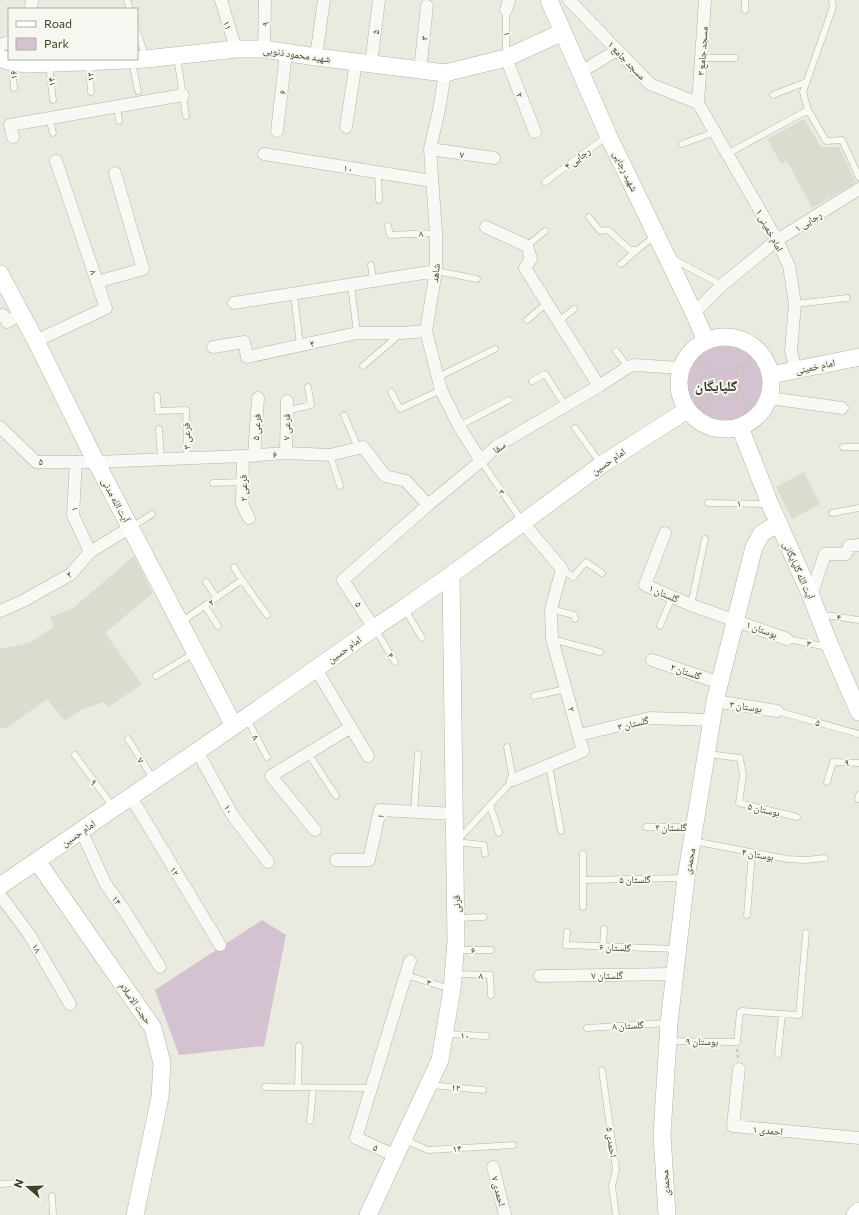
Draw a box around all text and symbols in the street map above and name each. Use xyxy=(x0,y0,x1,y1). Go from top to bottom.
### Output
legend xyxy=(8,8,138,60)
text: Road xyxy=(44,16,72,30)
street label: ۱۱ xyxy=(221,19,235,31)
street label: ۹ xyxy=(259,21,271,26)
street label: مسجد جامع ۳ xyxy=(694,26,711,76)
street label: ۵ xyxy=(369,29,381,35)
street label: ۱ xyxy=(500,32,512,36)
street label: ۳ xyxy=(418,35,430,41)
text: Park xyxy=(44,36,70,50)
street label: مسجد جامع ۱ xyxy=(605,38,649,83)
street label: شهید محمود ذنوبی xyxy=(262,43,332,66)
street label: ۱۶ xyxy=(7,69,19,80)
street label: ۱۲ xyxy=(84,71,96,82)
street label: ۱۴ xyxy=(45,76,57,87)
street label: ۶ xyxy=(276,89,288,95)
street label: ۲ xyxy=(514,91,527,100)
street label: رجایی ۴ xyxy=(562,144,593,172)
street label: ۷ xyxy=(459,148,466,160)
street label: شهید رجایی xyxy=(610,149,641,194)
street label: ۱۰ xyxy=(343,161,353,175)
street label: امام خمینی ۱ xyxy=(752,207,786,254)
street label: رجایی ۱ xyxy=(792,208,824,235)
street label: ۸ xyxy=(419,227,424,239)
street label: شاهد xyxy=(428,263,442,283)
street label: ۸ xyxy=(88,268,101,277)
street label: ۴ xyxy=(308,337,316,349)
street label: امام خمینی xyxy=(794,356,836,378)
district label: گلپایگان xyxy=(695,377,737,395)
street label: فرعی ۵ xyxy=(249,413,264,441)
street label: فرعی ۷ xyxy=(280,414,293,440)
street label: فرعی ۳ xyxy=(180,422,193,449)
street label: سقا xyxy=(490,438,508,456)
street label: امام حسین xyxy=(589,445,629,478)
street label: ۶ xyxy=(272,448,278,460)
street label: ۵ xyxy=(38,455,44,467)
street label: فرعی ۲ xyxy=(237,475,250,501)
street label: آیت الله مدنی xyxy=(99,476,133,525)
street label: ۳ xyxy=(496,487,509,498)
street label: ۱ xyxy=(737,497,741,509)
street label: ۱ xyxy=(68,507,80,511)
street label: آیت الله گلپایگانی xyxy=(780,539,817,602)
street label: ۳ xyxy=(64,568,75,580)
street label: گلستان ۱ xyxy=(647,581,681,606)
street label: ۲ xyxy=(206,595,217,608)
street label: ۵ xyxy=(353,599,366,610)
street label: ۴ xyxy=(836,611,843,623)
street label: بوستان ۱ xyxy=(744,618,780,641)
street label: امام حسین xyxy=(325,633,364,667)
street label: ۳ xyxy=(806,637,813,649)
street label: ۴ xyxy=(385,650,398,660)
street label: گلستان ۲ xyxy=(669,660,703,683)
street label: بوستان ۳ xyxy=(729,698,763,715)
street label: ۲ xyxy=(566,705,579,713)
street label: گلستان ۳ xyxy=(616,713,651,733)
street label: ۵ xyxy=(814,716,822,729)
street label: ۸ xyxy=(250,732,263,742)
street label: ۷ xyxy=(135,755,148,766)
street label: ۹ xyxy=(844,756,850,768)
street label: ۹ xyxy=(88,777,100,788)
street label: بوستان ۵ xyxy=(747,800,781,820)
street label: ۱۰ xyxy=(222,802,236,816)
street label: ۱ xyxy=(374,812,386,820)
street label: امام حسین xyxy=(59,817,99,850)
street label: گلستان ۴ xyxy=(655,821,687,834)
street label: بوستان ۴ xyxy=(741,845,775,864)
street label: محمدی xyxy=(681,847,698,875)
street label: ۱۲ xyxy=(168,864,183,878)
street label: گلستان ۵ xyxy=(619,873,652,886)
street label: ۱۴ xyxy=(110,893,125,908)
street label: قرنی xyxy=(450,895,463,913)
street label: گلستان ۶ xyxy=(599,940,632,955)
street label: ۱۸ xyxy=(30,941,45,955)
street label: ۶ xyxy=(471,944,476,956)
street label: ۸ xyxy=(479,969,484,981)
street label: گلستان ۷ xyxy=(591,969,623,982)
street label: ۳ xyxy=(425,976,433,989)
street label: حجت الاسلام xyxy=(116,980,155,1028)
street label: گلستان ۸ xyxy=(612,1018,645,1033)
street label: ۱۰ xyxy=(460,1029,470,1041)
street label: بوستان ۹ xyxy=(686,1035,719,1048)
street label: ۱۲ xyxy=(451,1081,462,1093)
street label: احمدی ۱ xyxy=(752,1123,784,1138)
street label: احمدی ۵ xyxy=(603,1126,620,1158)
street label: ۵ xyxy=(371,1141,381,1154)
street label: ۱۴ xyxy=(452,1142,462,1154)
north arrow xyxy=(8,1167,48,1207)
street label: محمدی xyxy=(658,1169,673,1197)
street label: احمدی ۷ xyxy=(489,1175,508,1207)
text: N xyxy=(11,1177,26,1190)

